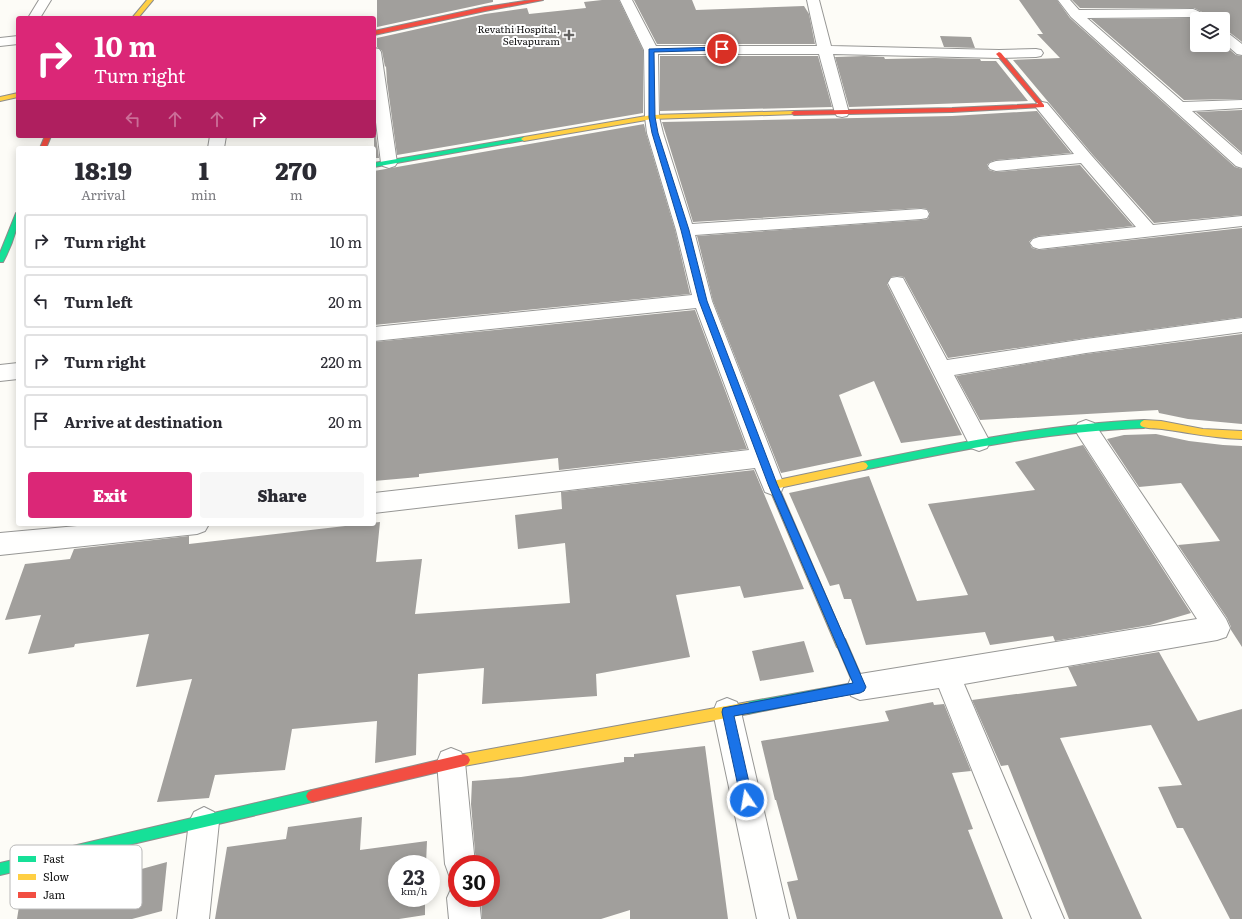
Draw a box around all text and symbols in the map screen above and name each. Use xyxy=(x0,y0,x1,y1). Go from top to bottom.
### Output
map controls xyxy=(1190,12,1230,52)
button: layers xyxy=(1190,12,1230,52)
place label: Revathi Hospital, Selvapuram xyxy=(477,21,560,48)
text: 10 m xyxy=(94,24,156,66)
marker: Revathi Hospital, Selvapuram xyxy=(563,29,575,41)
icon: right xyxy=(28,32,80,84)
pin xyxy=(705,32,739,66)
icon: arrive xyxy=(711,38,733,60)
text: Turn right xyxy=(94,62,185,89)
icon: left xyxy=(122,108,144,130)
icon: ahead xyxy=(164,108,186,130)
icon: ahead xyxy=(206,108,228,130)
icon: right xyxy=(248,108,270,130)
text: 18:19 xyxy=(75,152,132,187)
text: 1 xyxy=(199,152,209,187)
text: 270 xyxy=(275,152,317,187)
text: Arrival xyxy=(81,185,126,204)
text: min xyxy=(191,185,216,204)
text: m xyxy=(290,185,303,204)
icon: right xyxy=(30,230,52,252)
text: Turn right xyxy=(64,230,146,253)
text: 10 m xyxy=(330,230,362,253)
icon: left xyxy=(30,290,52,312)
text: Turn left xyxy=(64,290,133,313)
text: 20 m xyxy=(328,290,362,313)
icon: right xyxy=(30,350,52,372)
text: Turn right xyxy=(64,350,146,373)
text: 220 m xyxy=(321,350,362,373)
icon: arrive xyxy=(30,410,52,432)
text: Arrive at destination xyxy=(64,410,223,433)
text: 20 m xyxy=(328,410,362,433)
button: Exit xyxy=(28,472,192,518)
button: Share xyxy=(200,472,364,518)
position arrow xyxy=(726,779,768,821)
legend xyxy=(10,845,142,909)
text: Fast xyxy=(43,850,65,866)
speed limit sign: 30 xyxy=(448,855,500,907)
text: 23 xyxy=(403,861,425,891)
text: Slow xyxy=(43,868,69,884)
text: km/h xyxy=(401,883,427,898)
text: Jam xyxy=(43,886,66,902)

